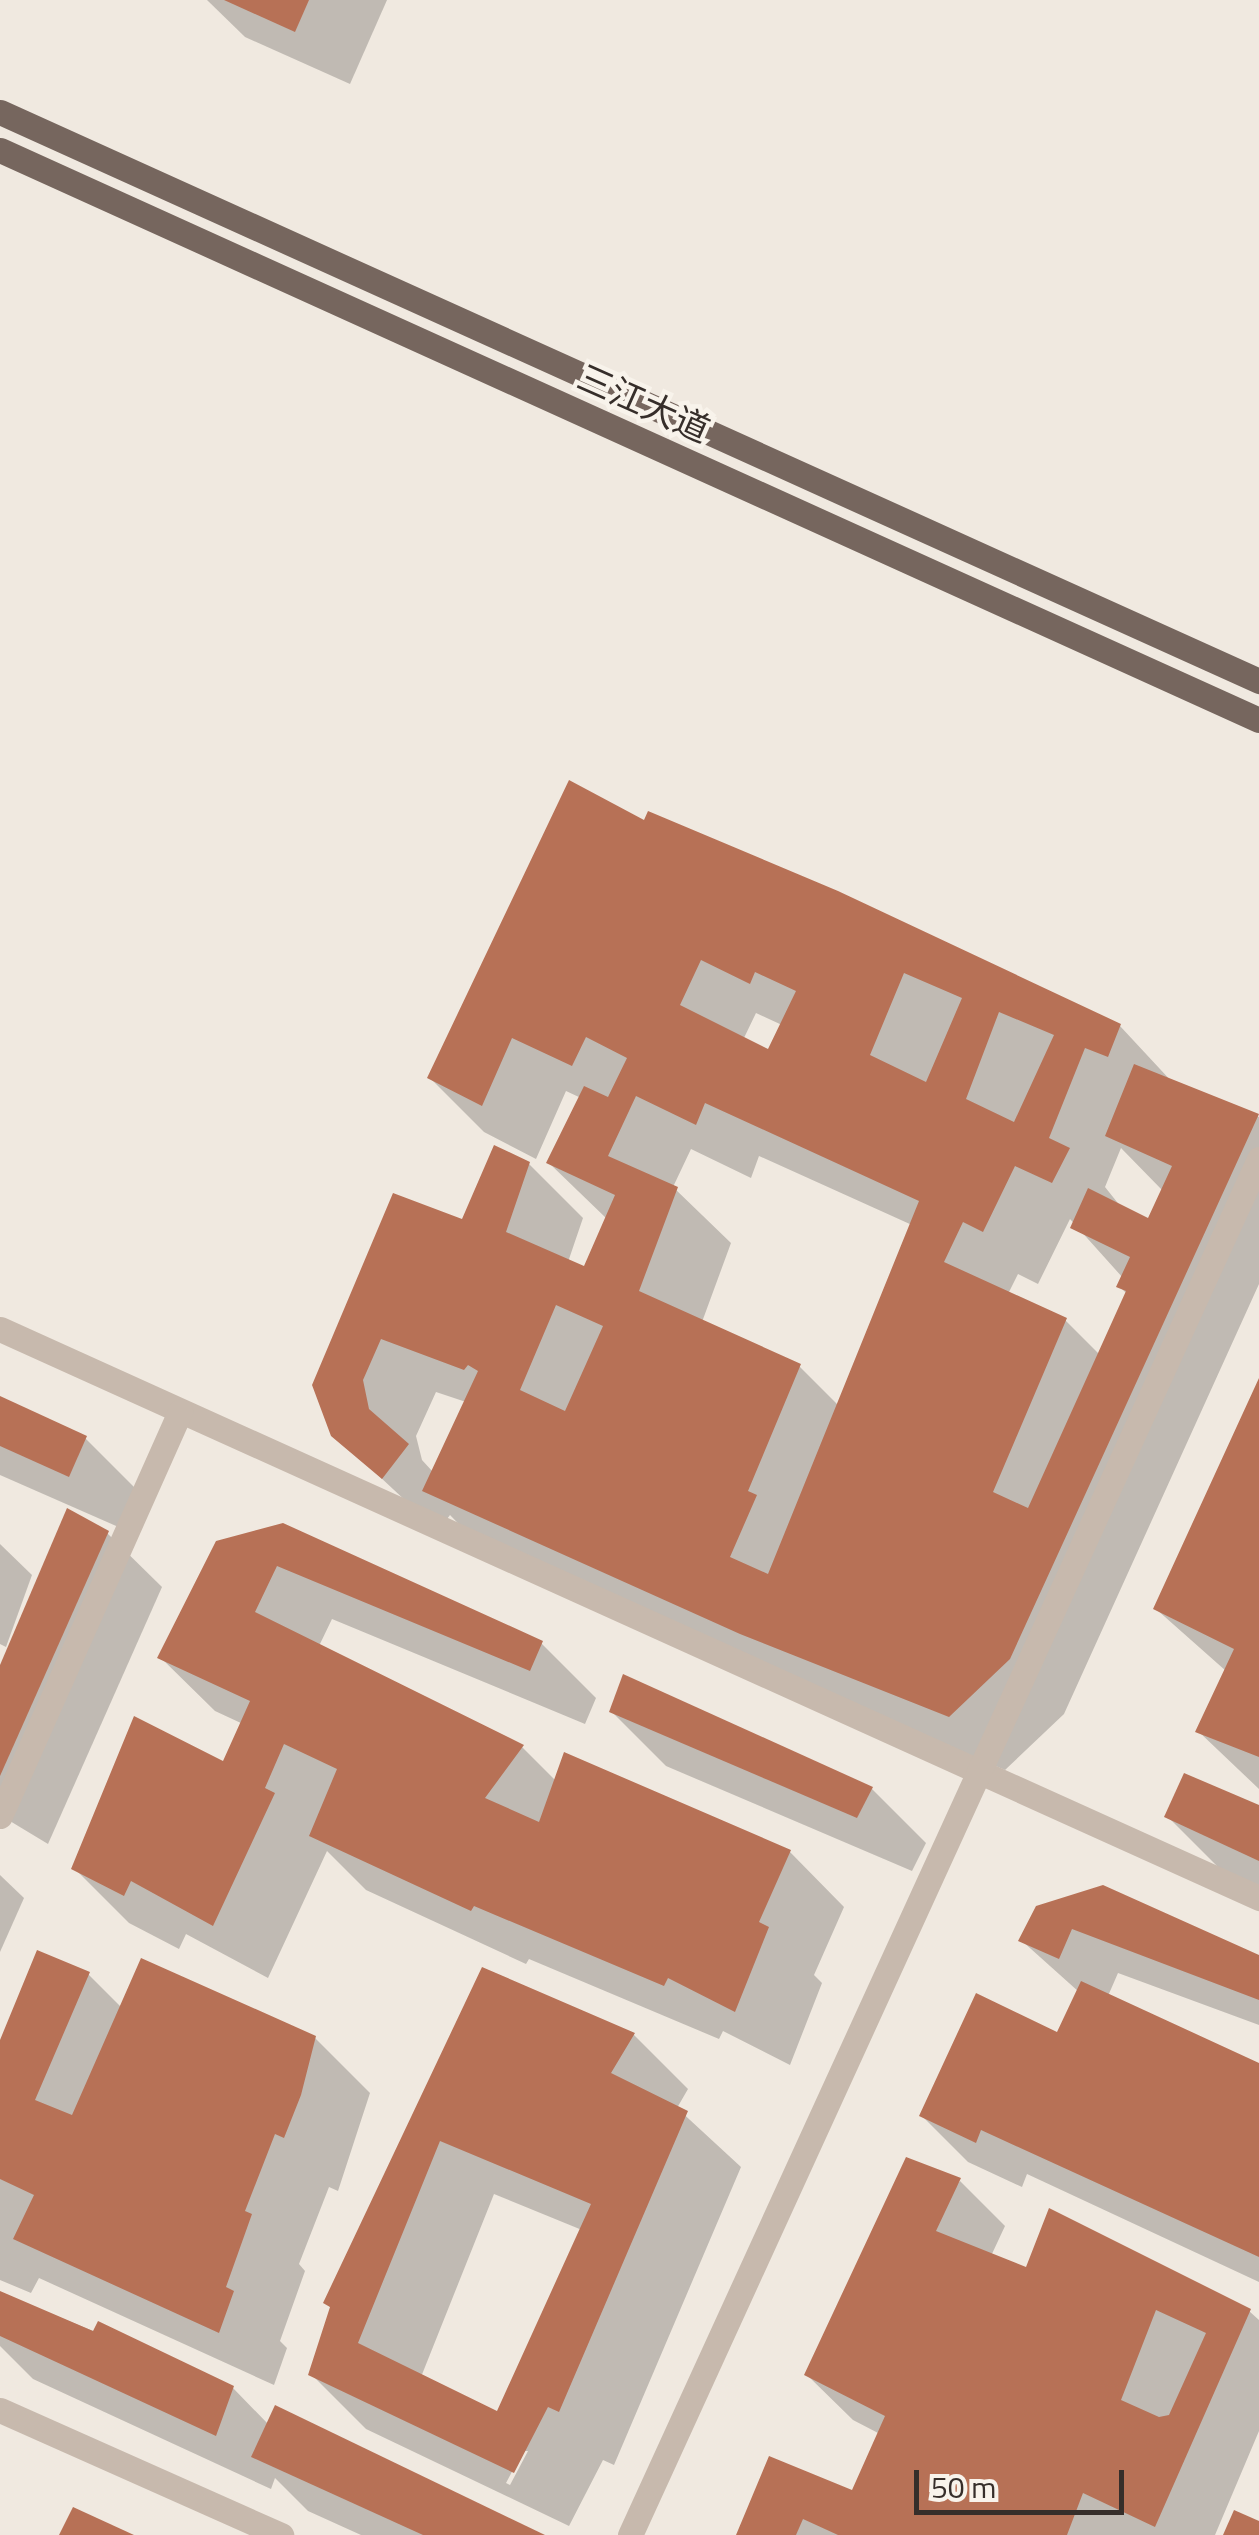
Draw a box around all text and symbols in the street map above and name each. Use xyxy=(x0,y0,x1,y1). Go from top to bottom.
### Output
street label: 三江大道 xyxy=(572,355,716,451)
scale bar xyxy=(919,2450,1129,2512)
text: 50 m xyxy=(931,2464,996,2510)

